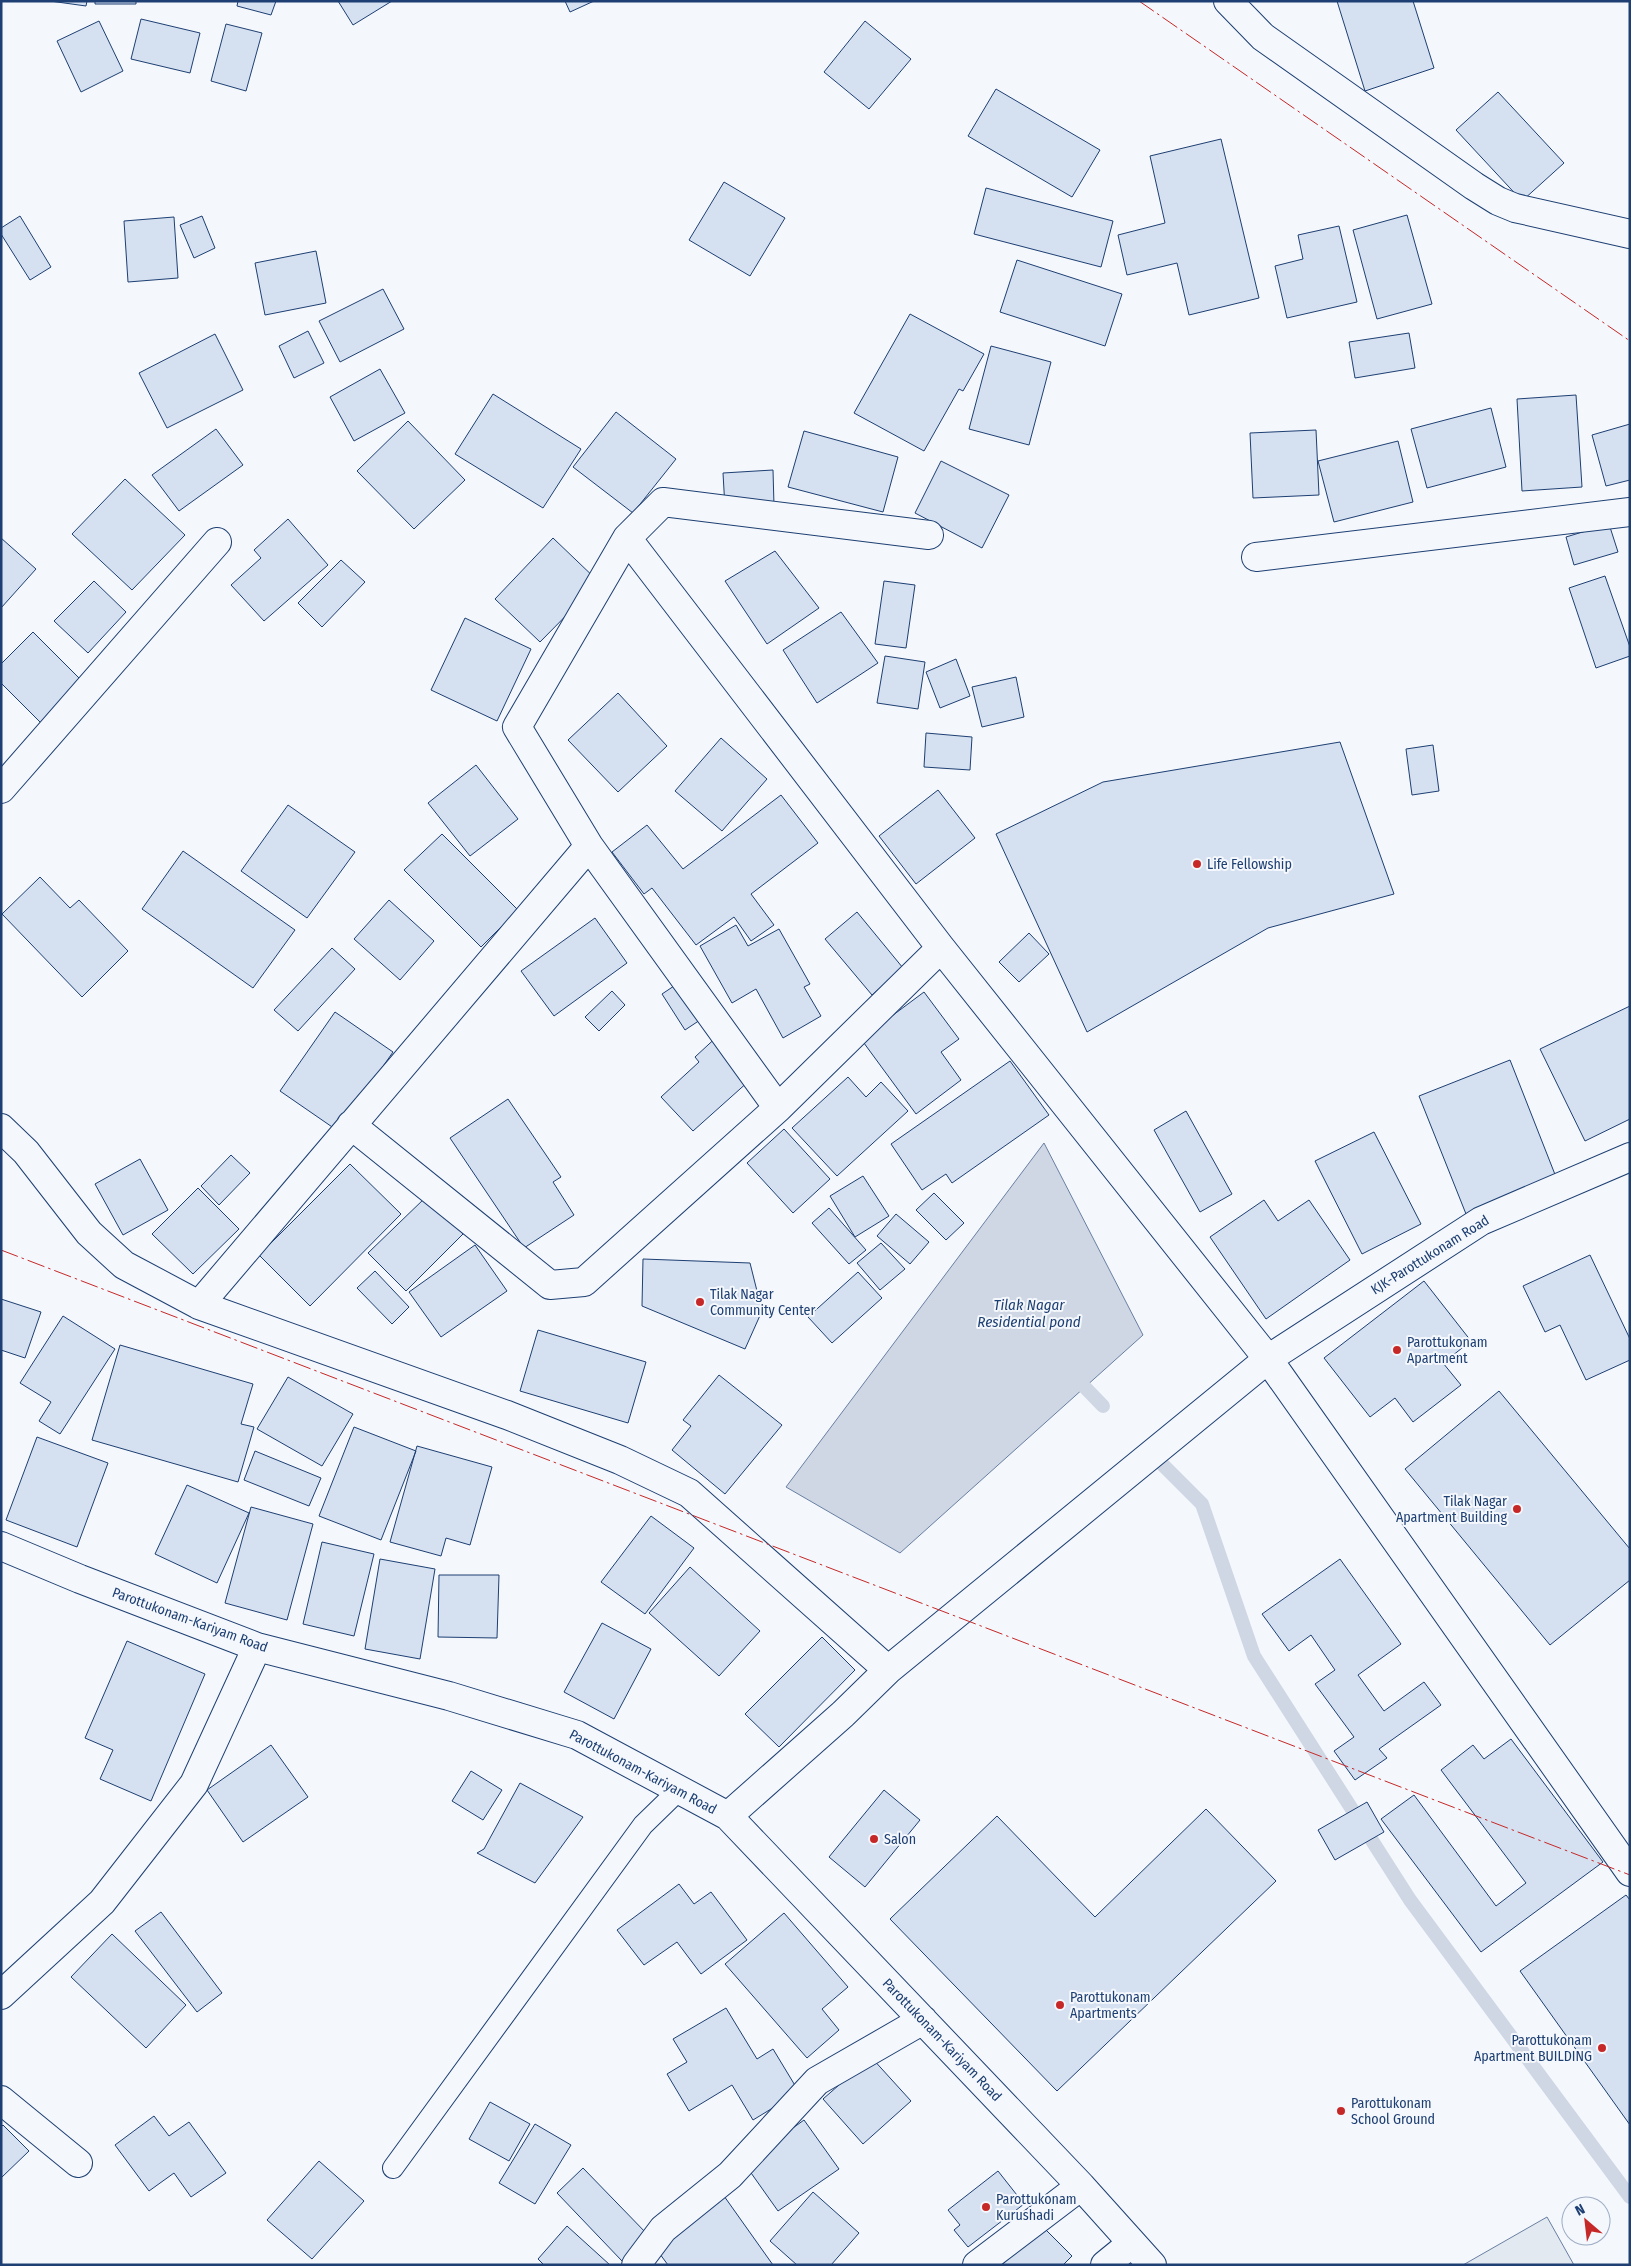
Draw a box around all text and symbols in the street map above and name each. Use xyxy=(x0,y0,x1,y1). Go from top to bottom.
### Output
place label: Life Fellowship xyxy=(1207,856,1292,873)
marker: Life Fellowship xyxy=(1191,858,1203,870)
street label: KJK-Parottukonam Road xyxy=(1368,1212,1492,1298)
place label: Tilak Nagar Community Center xyxy=(710,1286,815,1319)
marker: Tilak Nagar Community Center xyxy=(694,1296,706,1308)
water label: Tilak Nagar Residential pond xyxy=(977,1296,1081,1331)
place label: Parottukonam Apartment xyxy=(1407,1334,1488,1367)
marker: Parottukonam Apartment xyxy=(1391,1344,1403,1356)
place label: Tilak Nagar Apartment Building xyxy=(1396,1493,1507,1526)
marker: Tilak Nagar Apartment Building xyxy=(1511,1503,1523,1515)
street label: Parottukonam-Kariyam Road xyxy=(110,1584,270,1656)
street label: Parottukonam-Kariyam Road xyxy=(566,1726,720,1818)
place label: Salon xyxy=(884,1831,916,1848)
marker: Salon xyxy=(868,1833,880,1845)
street label: Parottukonam-Kariyam Road xyxy=(879,1975,1005,2105)
place label: Parottukonam Apartments xyxy=(1070,1989,1151,2022)
marker: Parottukonam Apartments xyxy=(1054,1999,1066,2011)
place label: Parottukonam Apartment BUILDING xyxy=(1474,2032,1592,2065)
marker: Parottukonam Apartment BUILDING xyxy=(1596,2042,1608,2054)
place label: Parottukonam School Ground xyxy=(1351,2095,1435,2128)
marker: Parottukonam School Ground xyxy=(1335,2105,1347,2117)
place label: Parottukonam Kurushadi xyxy=(996,2191,1077,2224)
north arrow xyxy=(1561,2196,1611,2246)
text: N xyxy=(1572,2200,1588,2219)
marker: Parottukonam Kurushadi xyxy=(980,2201,992,2213)

